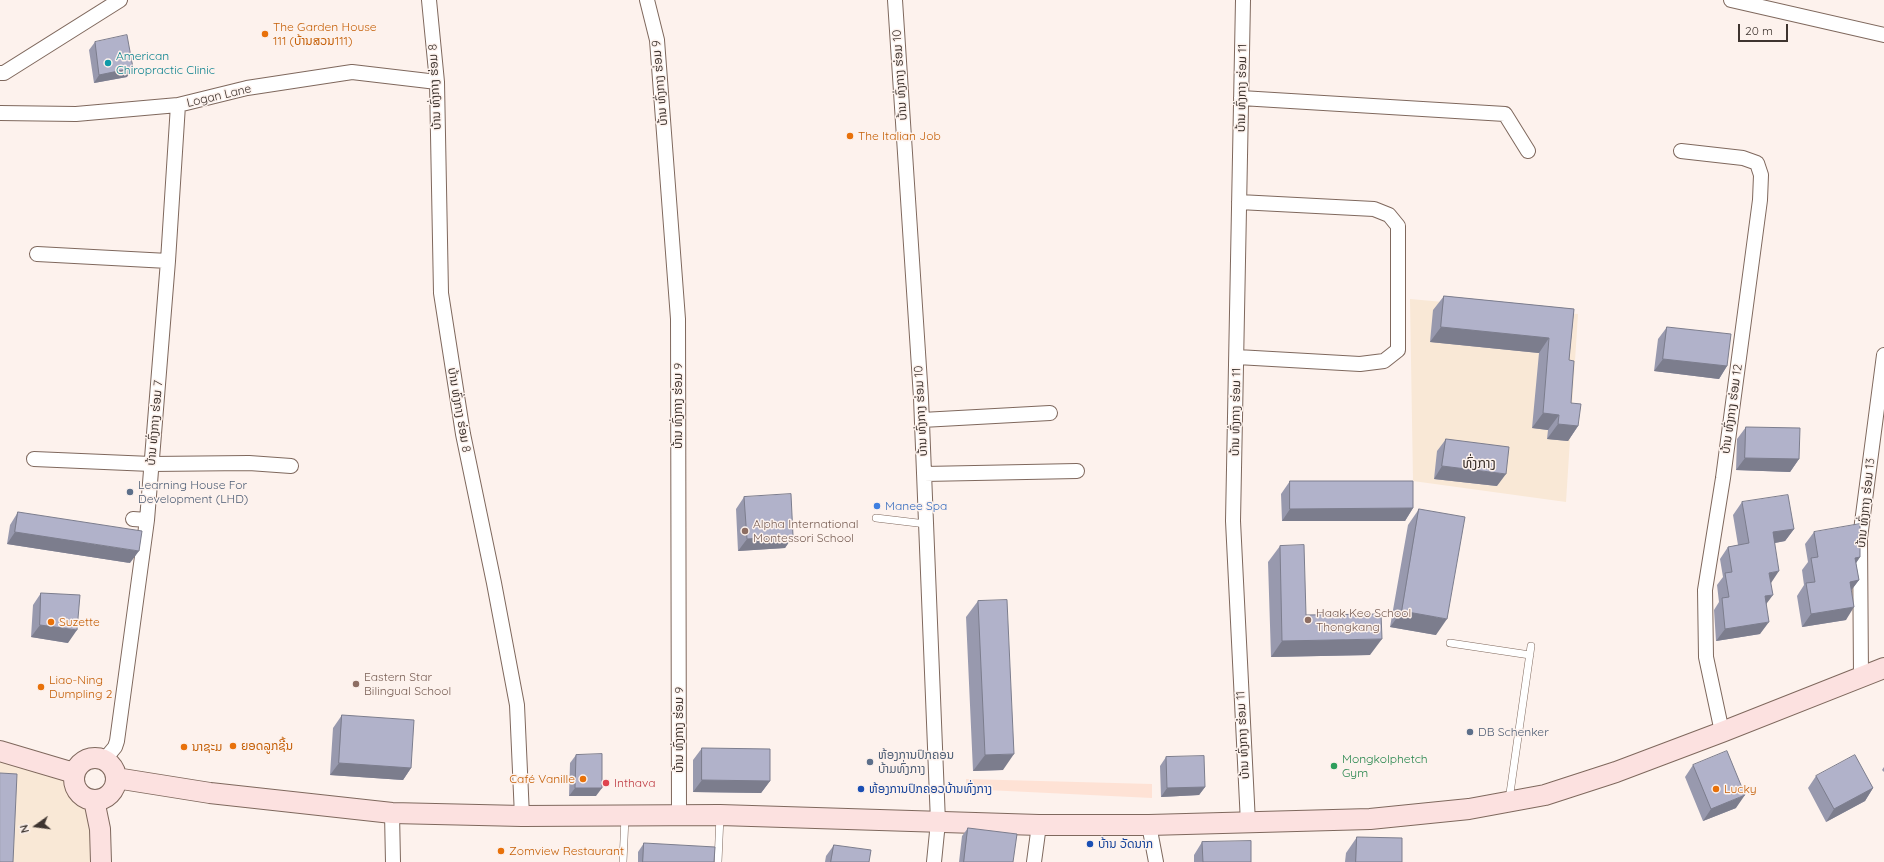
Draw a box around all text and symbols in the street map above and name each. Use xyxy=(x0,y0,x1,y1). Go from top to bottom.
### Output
scale bar xyxy=(1740,16,1790,42)
place label: The Garden House 111 (ບ້ານສວນ111) xyxy=(273,20,377,48)
text: 20 m xyxy=(1745,23,1773,38)
marker: The Garden House 111 (ບ້ານສວນ111) xyxy=(260,29,270,39)
street label: ບ້ານ ທົ່ງກາງ ຮ່ອມ 10 xyxy=(890,29,910,121)
street label: ບ້ານ ທົ່ງກາງ ຮ່ອມ 9 xyxy=(649,39,671,127)
street label: ບ້ານ ທົ່ງກາງ ຮ່ອມ 8 xyxy=(426,44,444,130)
street label: ບ້ານ ທົ່ງກາງ ຮ່ອມ 11 xyxy=(1234,44,1250,132)
place label: American Chiropractic Clinic xyxy=(116,49,215,77)
marker: American Chiropractic Clinic xyxy=(103,58,113,68)
street label: Logan Lane xyxy=(185,82,253,110)
place label: The Italian Job xyxy=(858,129,941,143)
marker: The Italian Job xyxy=(845,131,855,141)
street label: ບ້ານ ທົ່ງກາງ ຮ່ອມ 9 xyxy=(671,363,685,449)
street label: ບ້ານ ທົ່ງກາງ ຮ່ອມ 12 xyxy=(1719,363,1745,455)
street label: ບ້ານ ທົ່ງກາງ ຮ່ອມ 10 xyxy=(911,365,931,457)
street label: ບ້ານ ທົ່ງກາງ ຮ່ອມ 8 xyxy=(444,366,474,454)
street label: ບ້ານ ທົ່ງກາງ ຮ່ອມ 11 xyxy=(1228,368,1244,456)
street label: ບ້ານ ທົ່ງກາງ ຮ່ອມ 7 xyxy=(144,380,166,466)
district label: ທົ່ງກາງ xyxy=(1462,456,1496,472)
street label: ບ້ານ ທົ່ງກາງ ຮ່ອມ 13 xyxy=(1854,457,1878,549)
place label: Learning House For Development (LHD) xyxy=(138,478,248,506)
marker: Learning House For Development (LHD) xyxy=(125,487,135,497)
place label: Manee Spa xyxy=(885,499,947,513)
marker: Manee Spa xyxy=(872,501,882,511)
place label: Alpha International Montessori School xyxy=(753,517,859,545)
marker: Alpha International Montessori School xyxy=(740,526,750,536)
place label: Haak Keo School Thongkang xyxy=(1316,606,1411,634)
place label: Suzette xyxy=(59,615,100,629)
marker: Haak Keo School Thongkang xyxy=(1303,615,1313,625)
marker: Suzette xyxy=(46,617,56,627)
place label: Eastern Star Bilingual School xyxy=(364,670,451,698)
place label: Liao-Ning Dumpling 2 xyxy=(49,673,112,701)
marker: Eastern Star Bilingual School xyxy=(351,679,361,689)
marker: Liao-Ning Dumpling 2 xyxy=(36,682,46,692)
street label: ບ້ານ ທົ່ງກາງ ຮ່ອມ 9 xyxy=(672,687,686,773)
street label: ບ້ານ ທົ່ງກາງ ຮ່ອມ 11 xyxy=(1233,691,1253,779)
place label: DB Schenker xyxy=(1478,725,1549,739)
marker: DB Schenker xyxy=(1465,727,1475,737)
place label: ຍອດລູກຊີ້ນ xyxy=(241,739,293,753)
place label: ນາຊະມ xyxy=(192,740,222,754)
marker: ຍອດລູກຊີ້ນ xyxy=(228,741,238,751)
marker: ນາຊະມ xyxy=(179,742,189,752)
place label: ຫ້ອງການປົກຄອນ ບ້າມທົ່ງກາງ xyxy=(878,748,954,776)
place label: Mongkolphetch Gym xyxy=(1342,752,1428,780)
marker: ຫ້ອງການປົກຄອນ ບ້າມທົ່ງກາງ xyxy=(865,757,875,767)
marker: Mongkolphetch Gym xyxy=(1329,761,1339,771)
place label: Café Vanille xyxy=(509,772,575,786)
marker: Café Vanille xyxy=(578,774,588,784)
place label: Inthava xyxy=(614,776,656,790)
marker: Inthava xyxy=(601,778,611,788)
place label: ຫ້ອງການປົກຄອວບ້ານທົ່ງກາງ xyxy=(869,782,992,796)
place label: Lucky xyxy=(1724,782,1757,796)
marker: ຫ້ອງການປົກຄອວບ້ານທົ່ງກາງ xyxy=(856,784,866,794)
marker: Lucky xyxy=(1711,784,1721,794)
north arrow xyxy=(16,806,56,846)
text: N xyxy=(17,823,32,835)
place label: ບ້ານ ວັດນາກ xyxy=(1098,837,1153,851)
marker: ບ້ານ ວັດນາກ xyxy=(1085,839,1095,849)
place label: Zomview Restaurant xyxy=(509,844,624,858)
marker: Zomview Restaurant xyxy=(496,846,506,856)

